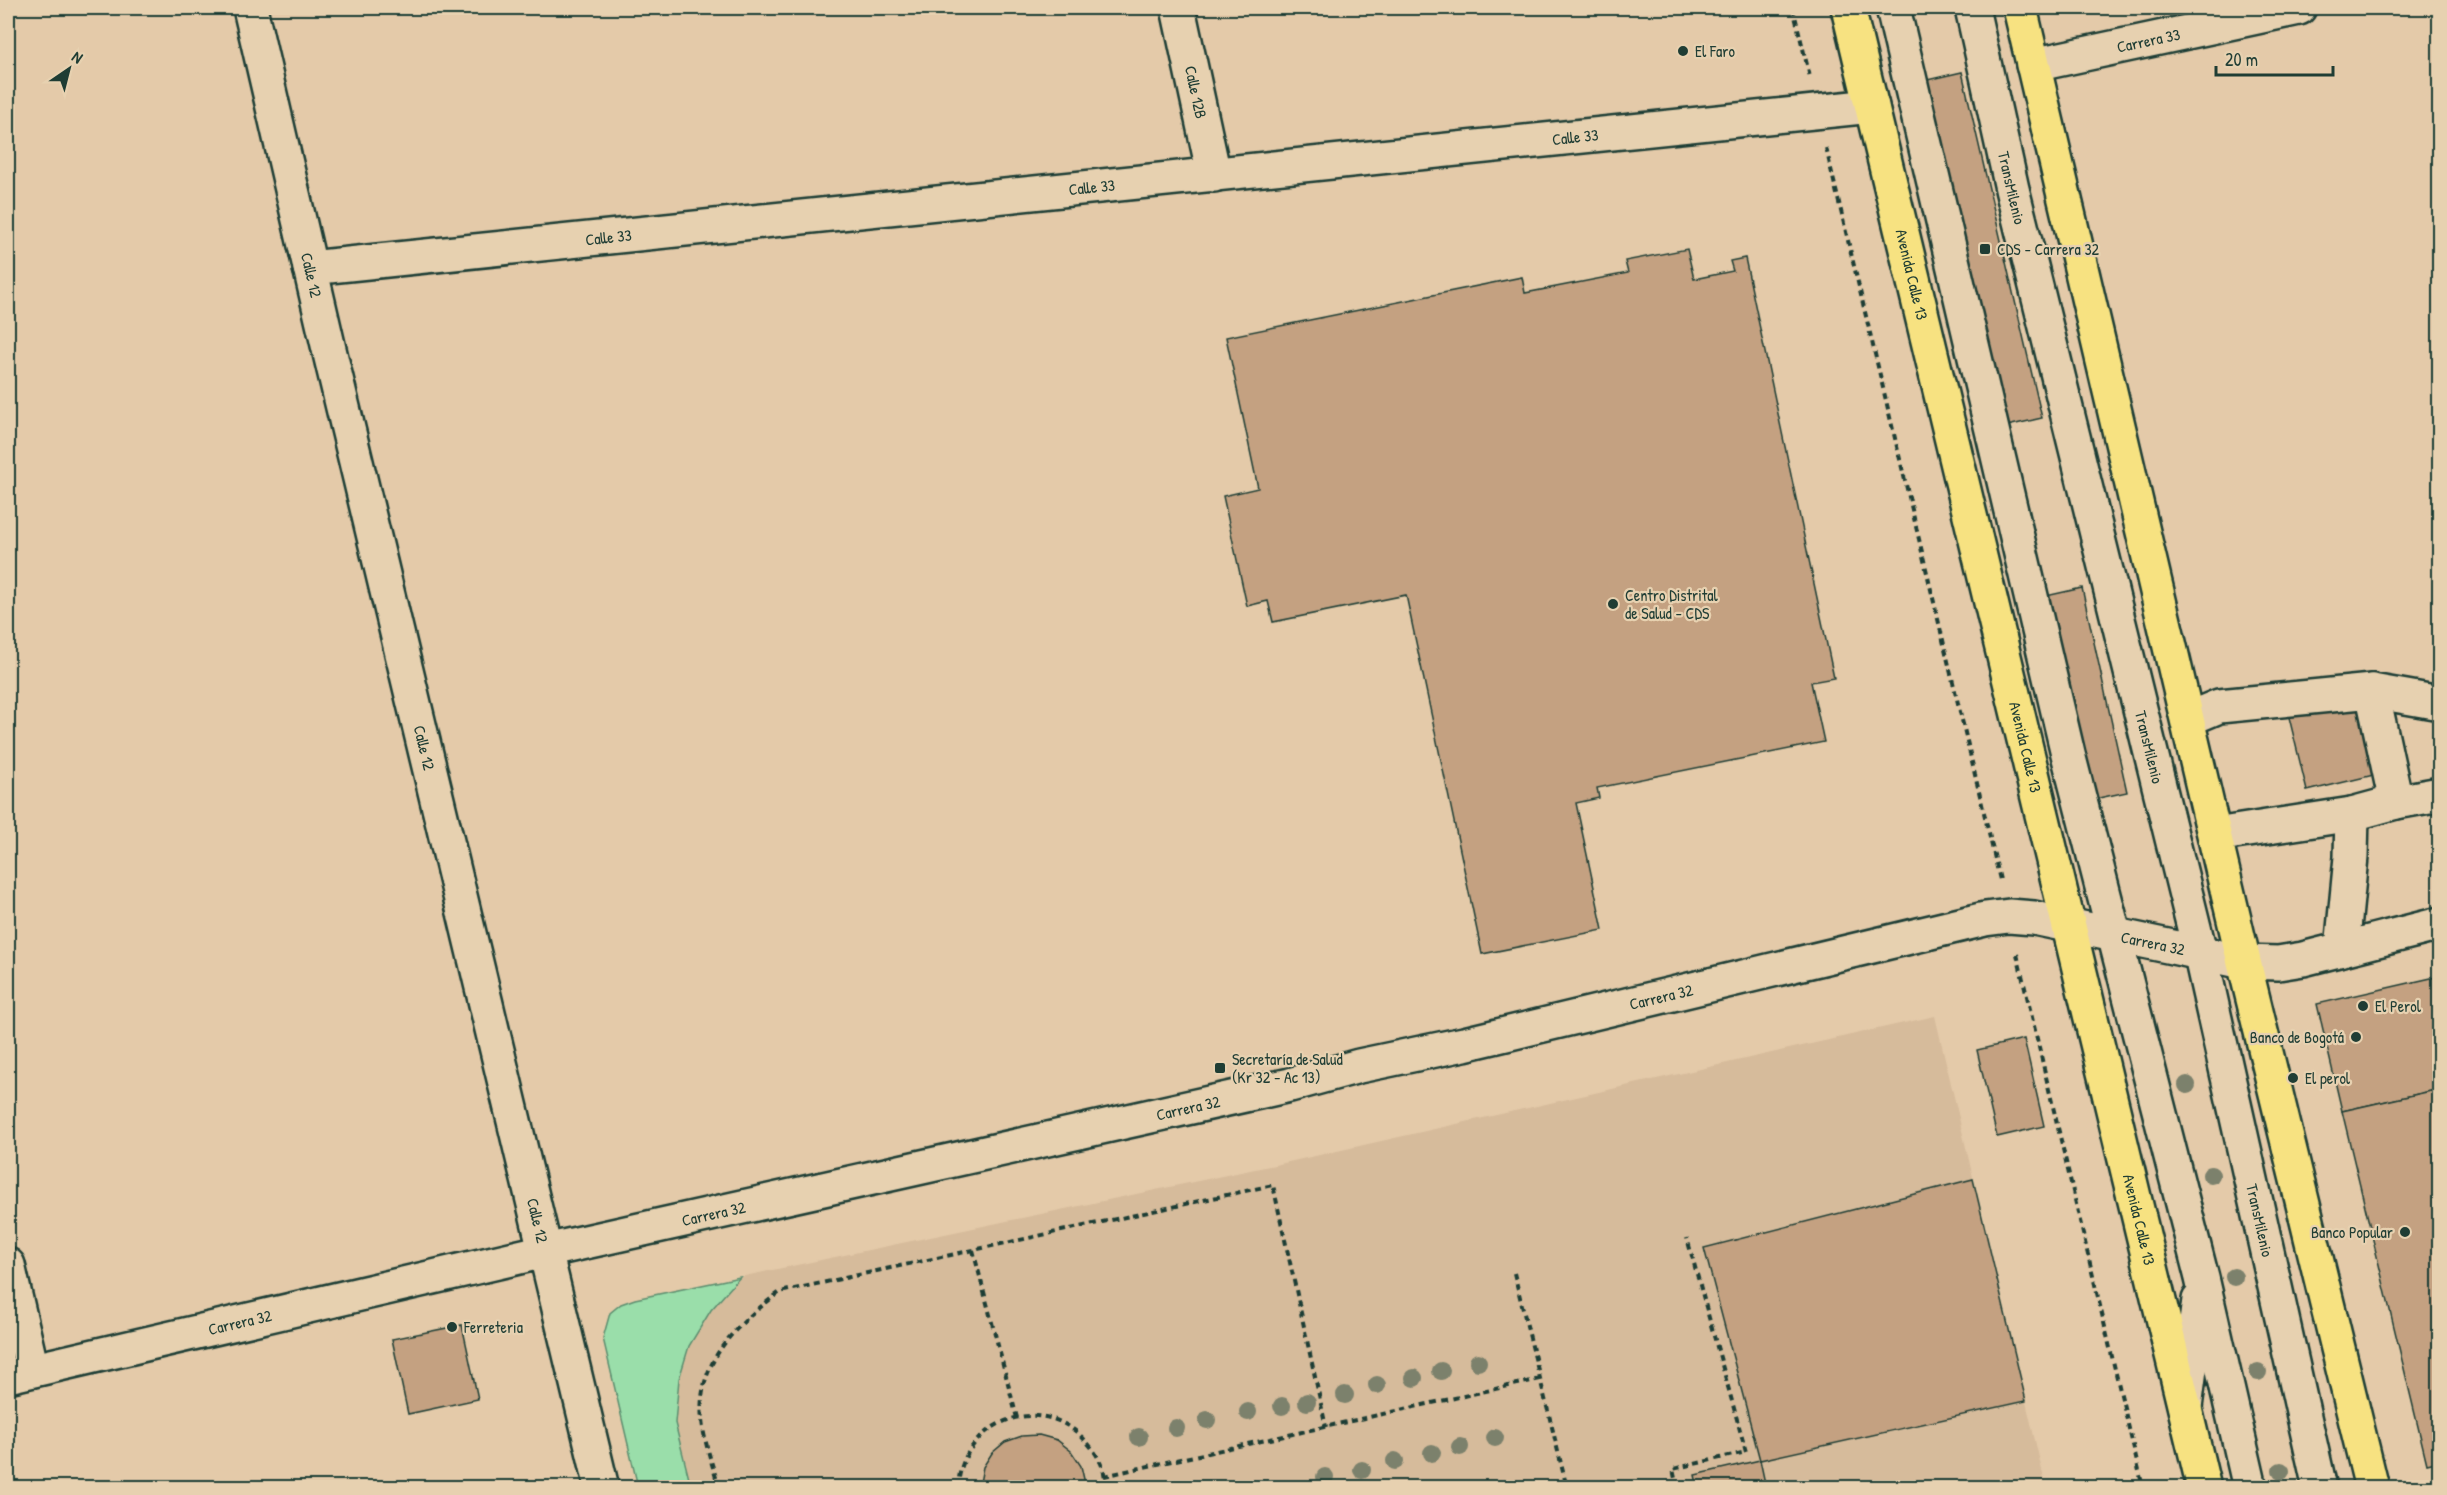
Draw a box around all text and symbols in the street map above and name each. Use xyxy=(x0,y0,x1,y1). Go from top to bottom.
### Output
street label: Carrera 33 xyxy=(2115,23,2182,58)
north arrow xyxy=(39,39,99,99)
scale bar xyxy=(2216,39,2333,77)
place label: El Faro xyxy=(1695,40,1735,62)
marker: El Faro xyxy=(1676,44,1690,58)
text: N xyxy=(68,45,88,68)
text: 20 m xyxy=(2225,47,2258,72)
street label: Calle 12B xyxy=(1180,64,1213,121)
street label: Calle 33 xyxy=(1551,123,1599,150)
street label: TransMilenio xyxy=(1993,149,2031,227)
street label: Calle 33 xyxy=(1068,174,1116,200)
street label: Calle 33 xyxy=(584,224,633,250)
street label: Avenida Calle 13 xyxy=(1891,227,1934,322)
place label: CDS - Carrera 32 xyxy=(1997,238,2100,260)
marker: CDS - Carrera 32 xyxy=(1978,242,1992,256)
street label: Calle 12 xyxy=(296,250,328,300)
place label: Centro Distrital de Salud - CDS xyxy=(1625,584,1719,624)
marker: Centro Distrital de Salud - CDS xyxy=(1606,597,1620,611)
street label: Avenida Calle 13 xyxy=(2004,699,2047,795)
street label: TransMilenio xyxy=(2130,708,2169,786)
street label: Calle 12 xyxy=(409,723,441,773)
street label: Carrera 32 xyxy=(2119,926,2187,960)
street label: Carrera 32 xyxy=(1627,978,1695,1015)
place label: El Perol xyxy=(2375,995,2422,1017)
marker: El Perol xyxy=(2356,999,2370,1013)
place label: Banco de Bogotá xyxy=(2250,1026,2344,1048)
marker: Banco de Bogotá xyxy=(2349,1030,2363,1044)
place label: Secretaría de Salud (Kr 32 - Ac 13) xyxy=(1232,1048,1343,1088)
marker: Secretaría de Salud (Kr 32 - Ac 13) xyxy=(1213,1061,1227,1075)
place label: El perol xyxy=(2305,1067,2351,1089)
marker: El perol xyxy=(2286,1071,2300,1085)
street label: Carrera 32 xyxy=(1154,1090,1222,1126)
street label: Avenida Calle 13 xyxy=(2118,1172,2161,1267)
street label: TransMilenio xyxy=(2241,1181,2279,1259)
street label: Calle 12 xyxy=(522,1196,554,1245)
street label: Carrera 32 xyxy=(680,1196,748,1231)
place label: Banco Popular xyxy=(2311,1221,2393,1243)
marker: Banco Popular xyxy=(2398,1225,2412,1239)
street label: Carrera 32 xyxy=(206,1304,274,1340)
place label: Ferreteria xyxy=(463,1316,523,1338)
marker: Ferreteria xyxy=(445,1320,459,1334)

